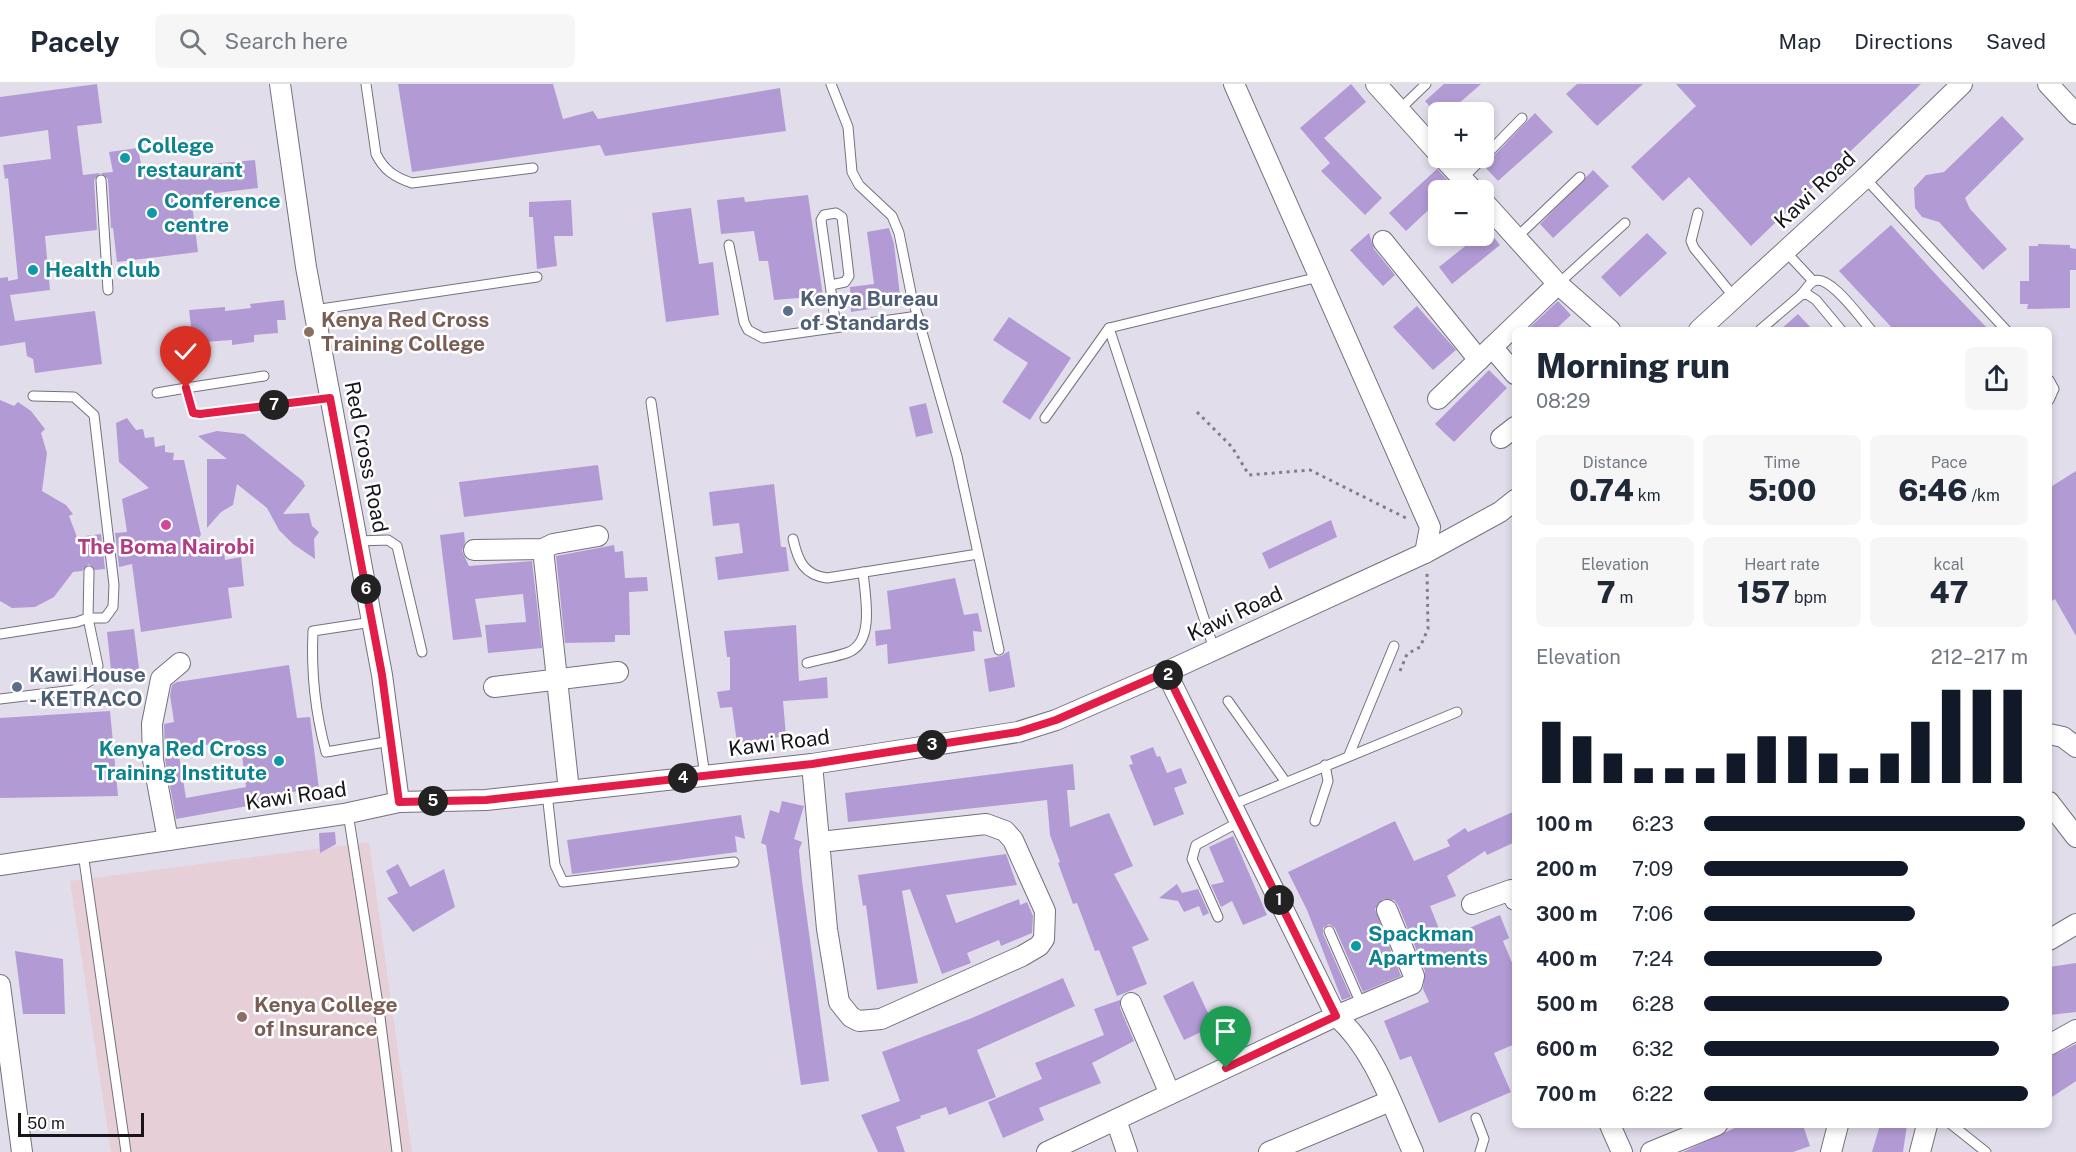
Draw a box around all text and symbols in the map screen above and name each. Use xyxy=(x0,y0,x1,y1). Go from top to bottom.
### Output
search box xyxy=(155,14,575,68)
text: Pacely xyxy=(30,25,119,58)
icon: search xyxy=(176,25,209,58)
text: Search here xyxy=(224,28,348,54)
text: Map xyxy=(1779,29,1821,54)
text: Directions xyxy=(1854,29,1953,54)
text: Saved xyxy=(1986,29,2046,54)
map controls xyxy=(1428,102,1494,246)
button: + xyxy=(1428,102,1494,168)
place label: College restaurant xyxy=(137,133,243,182)
street label: Kawi Road xyxy=(1769,146,1860,233)
marker: College restaurant xyxy=(118,151,132,165)
button: − xyxy=(1428,180,1494,246)
place label: Conference centre xyxy=(164,188,281,237)
marker: Conference centre xyxy=(145,206,159,220)
place label: Health club xyxy=(45,257,160,282)
marker: Health club xyxy=(26,263,40,277)
place label: Kenya Bureau of Standards xyxy=(800,286,939,335)
marker: Kenya Bureau of Standards xyxy=(781,304,795,318)
place label: Kenya Red Cross Training College xyxy=(321,307,489,356)
marker: Kenya Red Cross Training College xyxy=(302,325,316,339)
pin xyxy=(160,326,211,388)
icon: check xyxy=(169,335,202,368)
text: Morning run xyxy=(1536,347,1730,385)
button: share xyxy=(1965,347,2028,410)
street label: Red Cross Road xyxy=(340,379,393,535)
text: 08:29 xyxy=(1536,389,1590,413)
pin: 7 xyxy=(259,390,289,420)
text: 7 xyxy=(269,395,279,414)
text: Distance xyxy=(1583,453,1647,472)
text: Time xyxy=(1764,453,1800,472)
text: Pace xyxy=(1931,453,1967,472)
text: 0.74 xyxy=(1569,472,1634,508)
text: 5:00 xyxy=(1748,472,1816,508)
text: 6:46 xyxy=(1898,472,1968,508)
text: km xyxy=(1634,486,1661,505)
text: /km xyxy=(1968,486,2000,505)
marker: The Boma Nairobi xyxy=(159,518,173,532)
place label: The Boma Nairobi xyxy=(77,534,255,559)
text: Elevation xyxy=(1581,555,1649,574)
text: Heart rate xyxy=(1744,555,1820,574)
text: kcal xyxy=(1934,555,1964,574)
pin: 6 xyxy=(351,574,381,604)
text: 7 xyxy=(1597,574,1616,610)
text: 157 xyxy=(1737,574,1790,610)
text: 47 xyxy=(1929,574,1969,610)
text: 6 xyxy=(361,579,371,598)
street label: Kawi Road xyxy=(1183,581,1286,646)
text: m xyxy=(1616,588,1633,607)
text: bpm xyxy=(1790,588,1827,607)
text: Elevation xyxy=(1536,645,1621,669)
text: 212–217 m xyxy=(1931,645,2028,669)
pin: 2 xyxy=(1153,660,1183,690)
place label: Kawi House - KETRACO xyxy=(29,662,146,711)
text: 2 xyxy=(1163,665,1173,684)
marker: Kawi House - KETRACO xyxy=(10,680,24,694)
street label: Kawi Road xyxy=(727,724,831,761)
pin: 3 xyxy=(917,730,947,760)
text: 3 xyxy=(927,735,937,754)
place label: Kenya Red Cross Training Institute xyxy=(94,736,267,785)
marker: Kenya Red Cross Training Institute xyxy=(272,754,286,768)
pin: 4 xyxy=(668,763,698,793)
text: 4 xyxy=(678,768,688,787)
street label: Kawi Road xyxy=(244,776,348,815)
pin: 5 xyxy=(418,786,448,816)
text: 5 xyxy=(428,791,438,810)
text: 100 m xyxy=(1536,812,1593,836)
text: 6:23 xyxy=(1632,812,1674,836)
text: 200 m xyxy=(1536,857,1597,881)
text: 7:09 xyxy=(1632,857,1673,881)
pin: 1 xyxy=(1264,885,1294,915)
text: 1 xyxy=(1276,890,1282,909)
text: 300 m xyxy=(1536,902,1597,926)
text: 7:06 xyxy=(1632,902,1673,926)
place label: Spackman Apartments xyxy=(1368,921,1488,970)
marker: Spackman Apartments xyxy=(1349,939,1363,953)
text: 400 m xyxy=(1536,947,1597,971)
text: 7:24 xyxy=(1632,947,1673,971)
place label: Kenya College of Insurance xyxy=(254,992,398,1041)
text: 500 m xyxy=(1536,992,1598,1016)
text: 6:28 xyxy=(1632,992,1674,1016)
pin xyxy=(1200,1006,1251,1068)
marker: Kenya College of Insurance xyxy=(235,1010,249,1024)
icon: arrive xyxy=(1209,1015,1242,1048)
text: 600 m xyxy=(1536,1037,1597,1061)
text: 6:32 xyxy=(1632,1037,1673,1061)
text: 700 m xyxy=(1536,1082,1596,1106)
text: 6:22 xyxy=(1632,1082,1673,1106)
scale bar xyxy=(18,1110,144,1138)
text: 50 m xyxy=(27,1114,65,1133)

